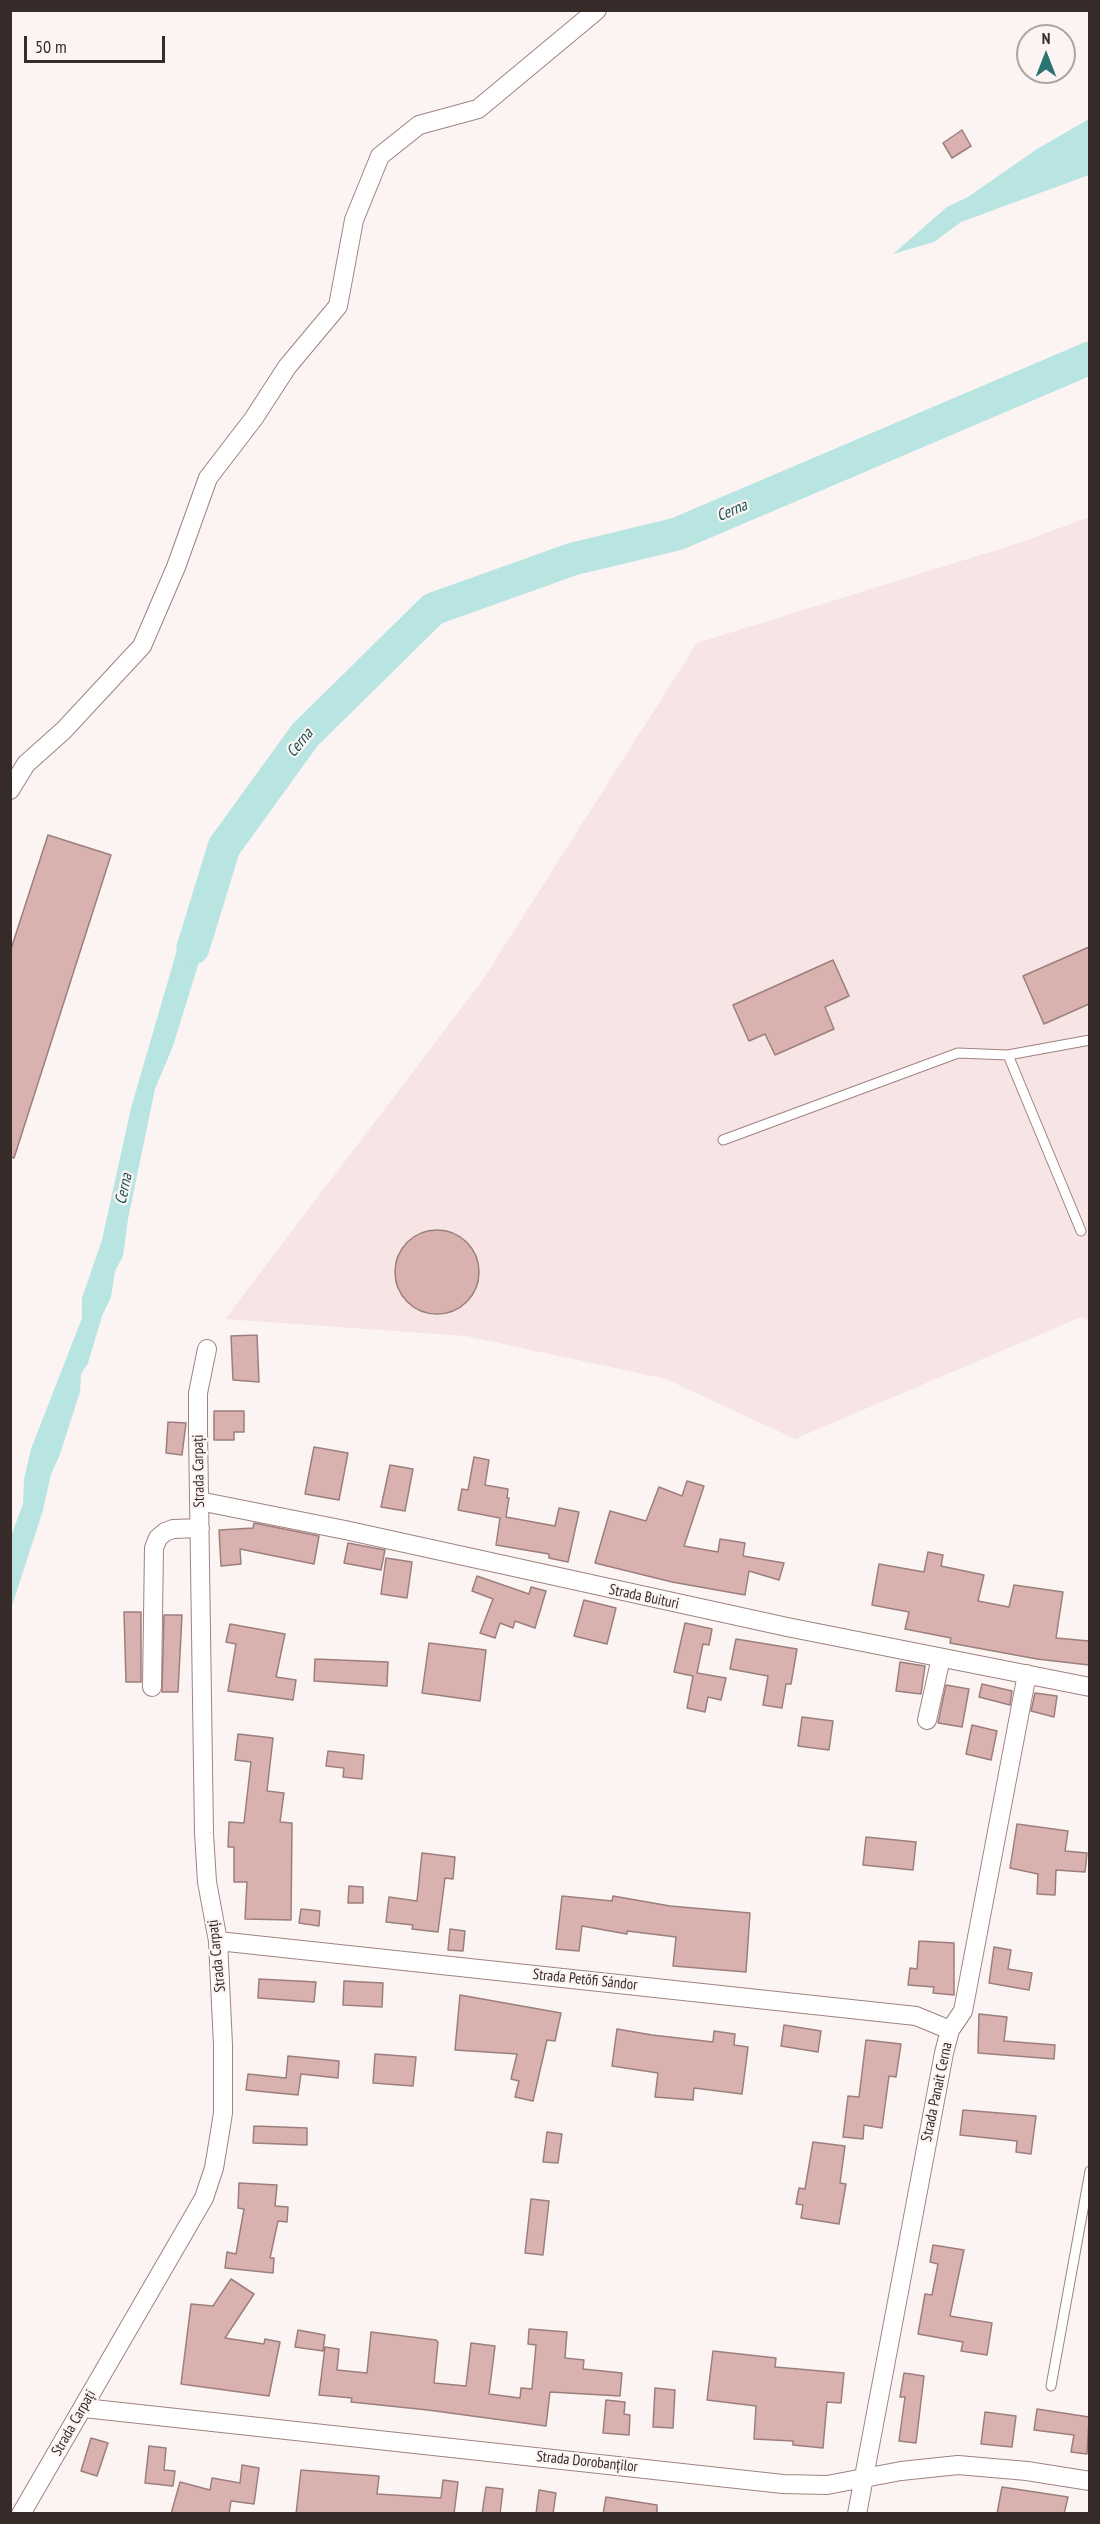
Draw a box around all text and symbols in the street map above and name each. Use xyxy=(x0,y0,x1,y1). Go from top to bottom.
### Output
scale bar xyxy=(27,24,168,62)
north arrow xyxy=(1016,24,1076,84)
text: N xyxy=(1042,28,1050,48)
text: 50 m xyxy=(35,35,67,58)
water label: Cerna xyxy=(714,496,750,526)
water label: Cerna xyxy=(283,725,317,761)
water label: Cerna xyxy=(111,1172,137,1206)
street label: Strada Carpați xyxy=(189,1434,209,1508)
street label: Strada Buituri xyxy=(607,1581,681,1613)
street label: Strada Carpați xyxy=(204,1919,230,1993)
street label: Strada Petőfi Sándor xyxy=(532,1966,638,1994)
street label: Strada Panait Cerna xyxy=(918,2041,956,2143)
street label: Strada Carpați xyxy=(48,2387,100,2459)
street label: Strada Dorobanților xyxy=(535,2448,639,2476)

